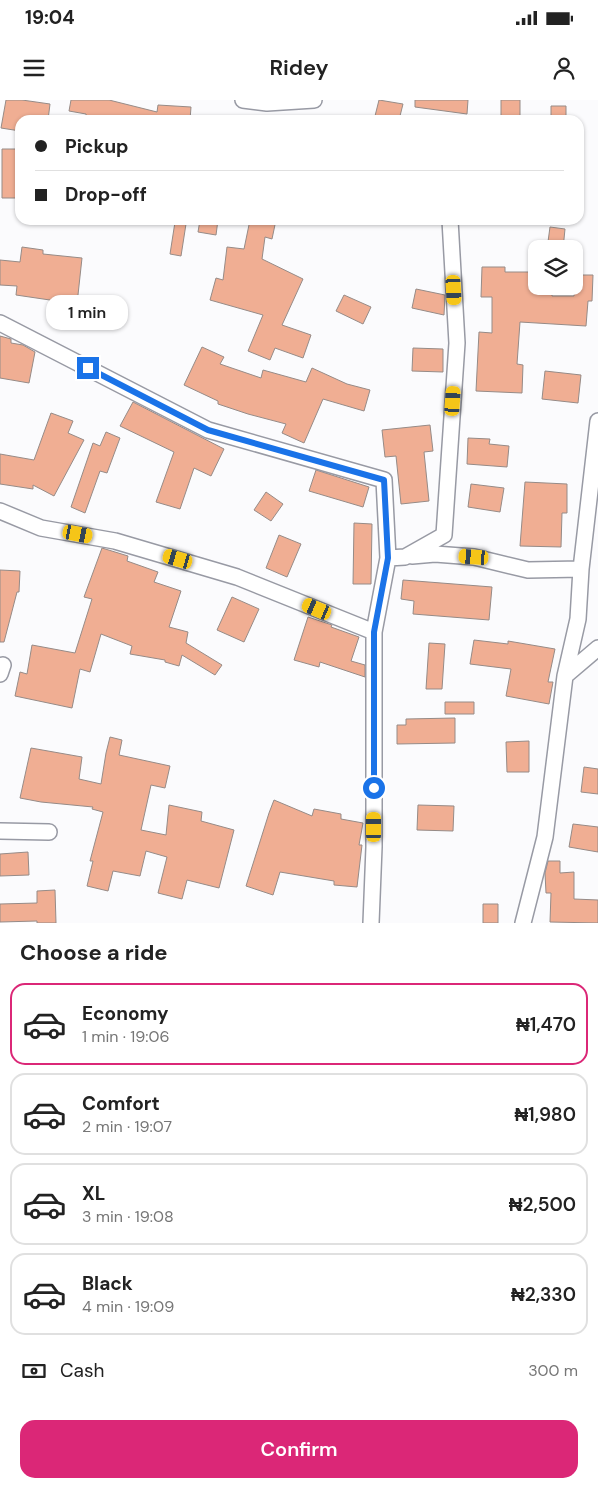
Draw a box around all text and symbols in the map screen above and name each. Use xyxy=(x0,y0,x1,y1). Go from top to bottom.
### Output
text: 19:04 xyxy=(25,5,75,30)
text: Ridey xyxy=(269,53,329,82)
icon: menu xyxy=(20,54,48,82)
icon: person xyxy=(550,54,578,82)
text: Pickup xyxy=(65,134,129,159)
text: Drop-off xyxy=(65,182,147,207)
map controls xyxy=(528,240,583,295)
button: layers xyxy=(528,240,583,295)
car xyxy=(445,275,462,305)
callout: 1 min xyxy=(47,296,129,330)
text: 1 min xyxy=(68,302,106,323)
route end xyxy=(77,357,99,379)
car xyxy=(444,386,461,416)
car xyxy=(61,524,94,544)
car xyxy=(161,548,194,570)
car xyxy=(458,548,489,566)
car xyxy=(300,596,333,622)
route start xyxy=(363,777,385,799)
car xyxy=(366,812,381,842)
text: Choose a ride xyxy=(20,938,168,967)
text: Economy xyxy=(82,1001,169,1026)
icon: car xyxy=(22,1002,67,1047)
text: ₦1,470 xyxy=(516,1012,576,1037)
text: 1 min · 19:06 xyxy=(82,1026,169,1047)
text: Comfort xyxy=(82,1091,160,1116)
icon: car xyxy=(22,1092,67,1137)
text: ₦1,980 xyxy=(514,1102,576,1127)
text: 2 min · 19:07 xyxy=(82,1116,172,1137)
text: XL xyxy=(82,1181,105,1206)
icon: car xyxy=(22,1182,67,1227)
text: ₦2,500 xyxy=(509,1192,576,1217)
text: 3 min · 19:08 xyxy=(82,1206,174,1227)
text: Black xyxy=(82,1271,133,1296)
icon: car xyxy=(22,1272,67,1317)
text: ₦2,330 xyxy=(511,1282,576,1307)
text: 4 min · 19:09 xyxy=(82,1296,174,1317)
icon: cash xyxy=(20,1357,48,1385)
text: Cash xyxy=(60,1358,104,1383)
text: 300 m xyxy=(528,1360,578,1381)
button: Confirm xyxy=(20,1420,578,1478)

